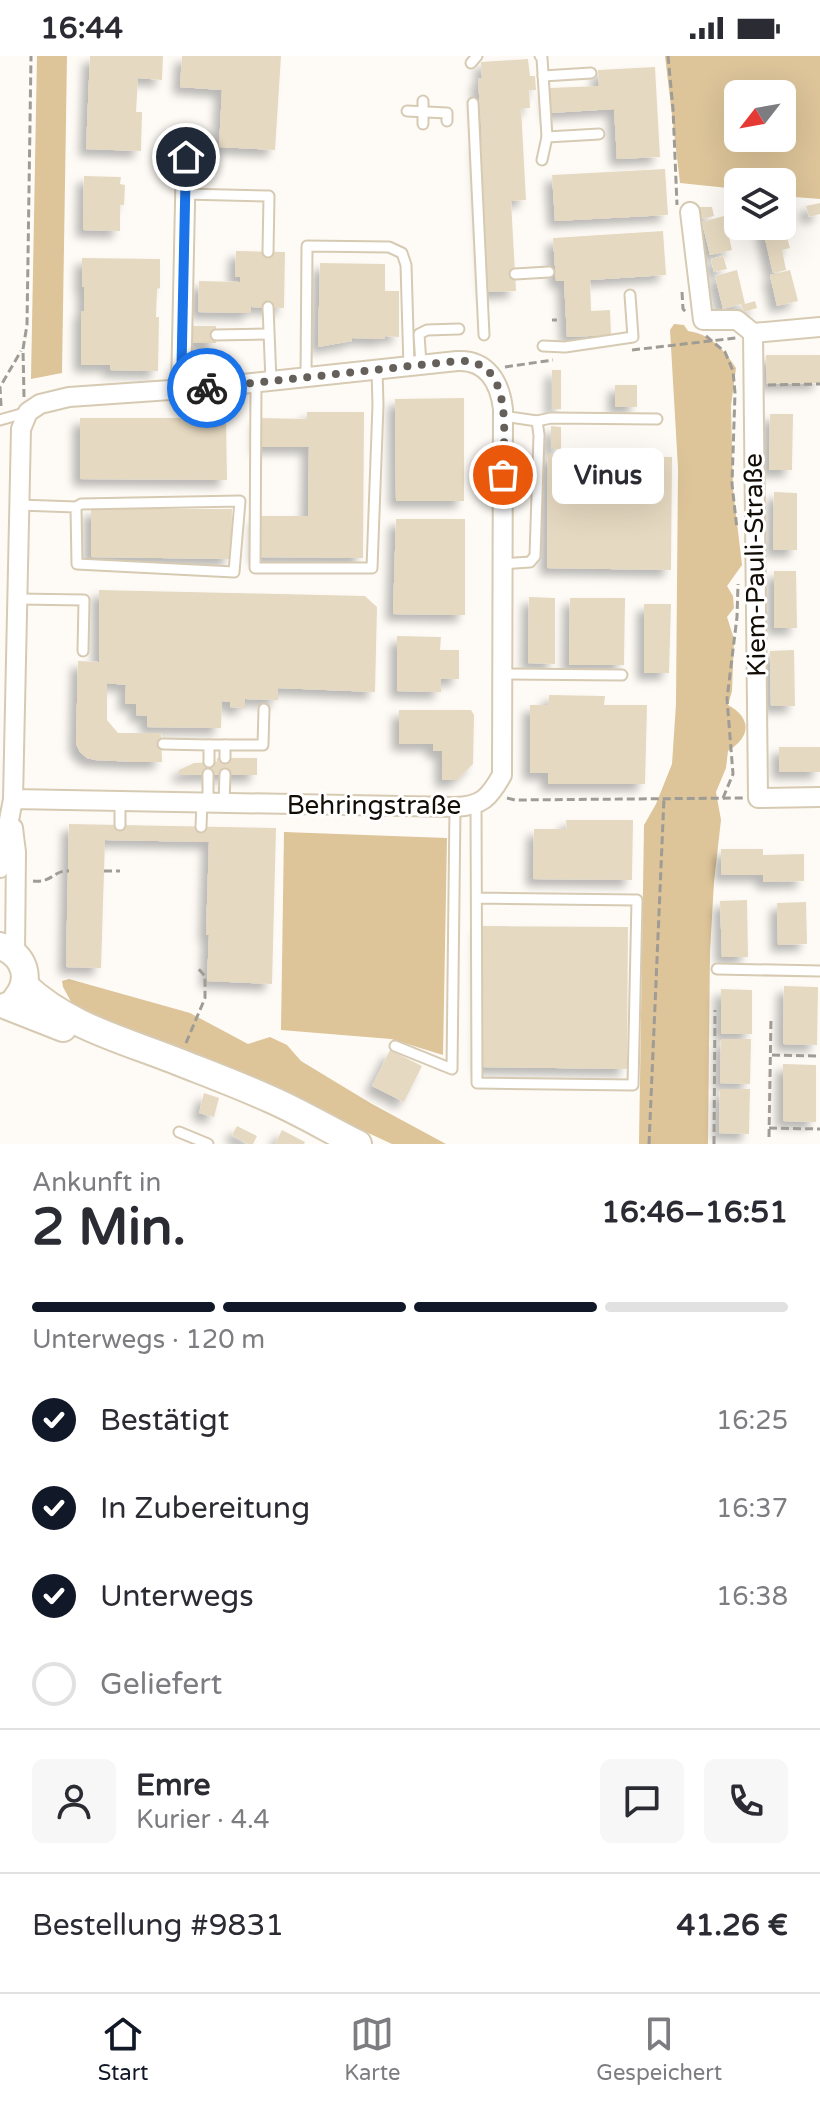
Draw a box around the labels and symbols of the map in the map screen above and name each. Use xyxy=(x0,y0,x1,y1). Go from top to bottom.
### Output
north arrow xyxy=(724,80,796,152)
pin xyxy=(152,123,220,191)
courier xyxy=(167,348,247,428)
pin xyxy=(469,441,537,509)
callout: Vinus xyxy=(551,447,663,503)
street label: Kiem-Pauli-Straße xyxy=(738,453,772,677)
street label: Behringstraße xyxy=(287,790,461,821)

